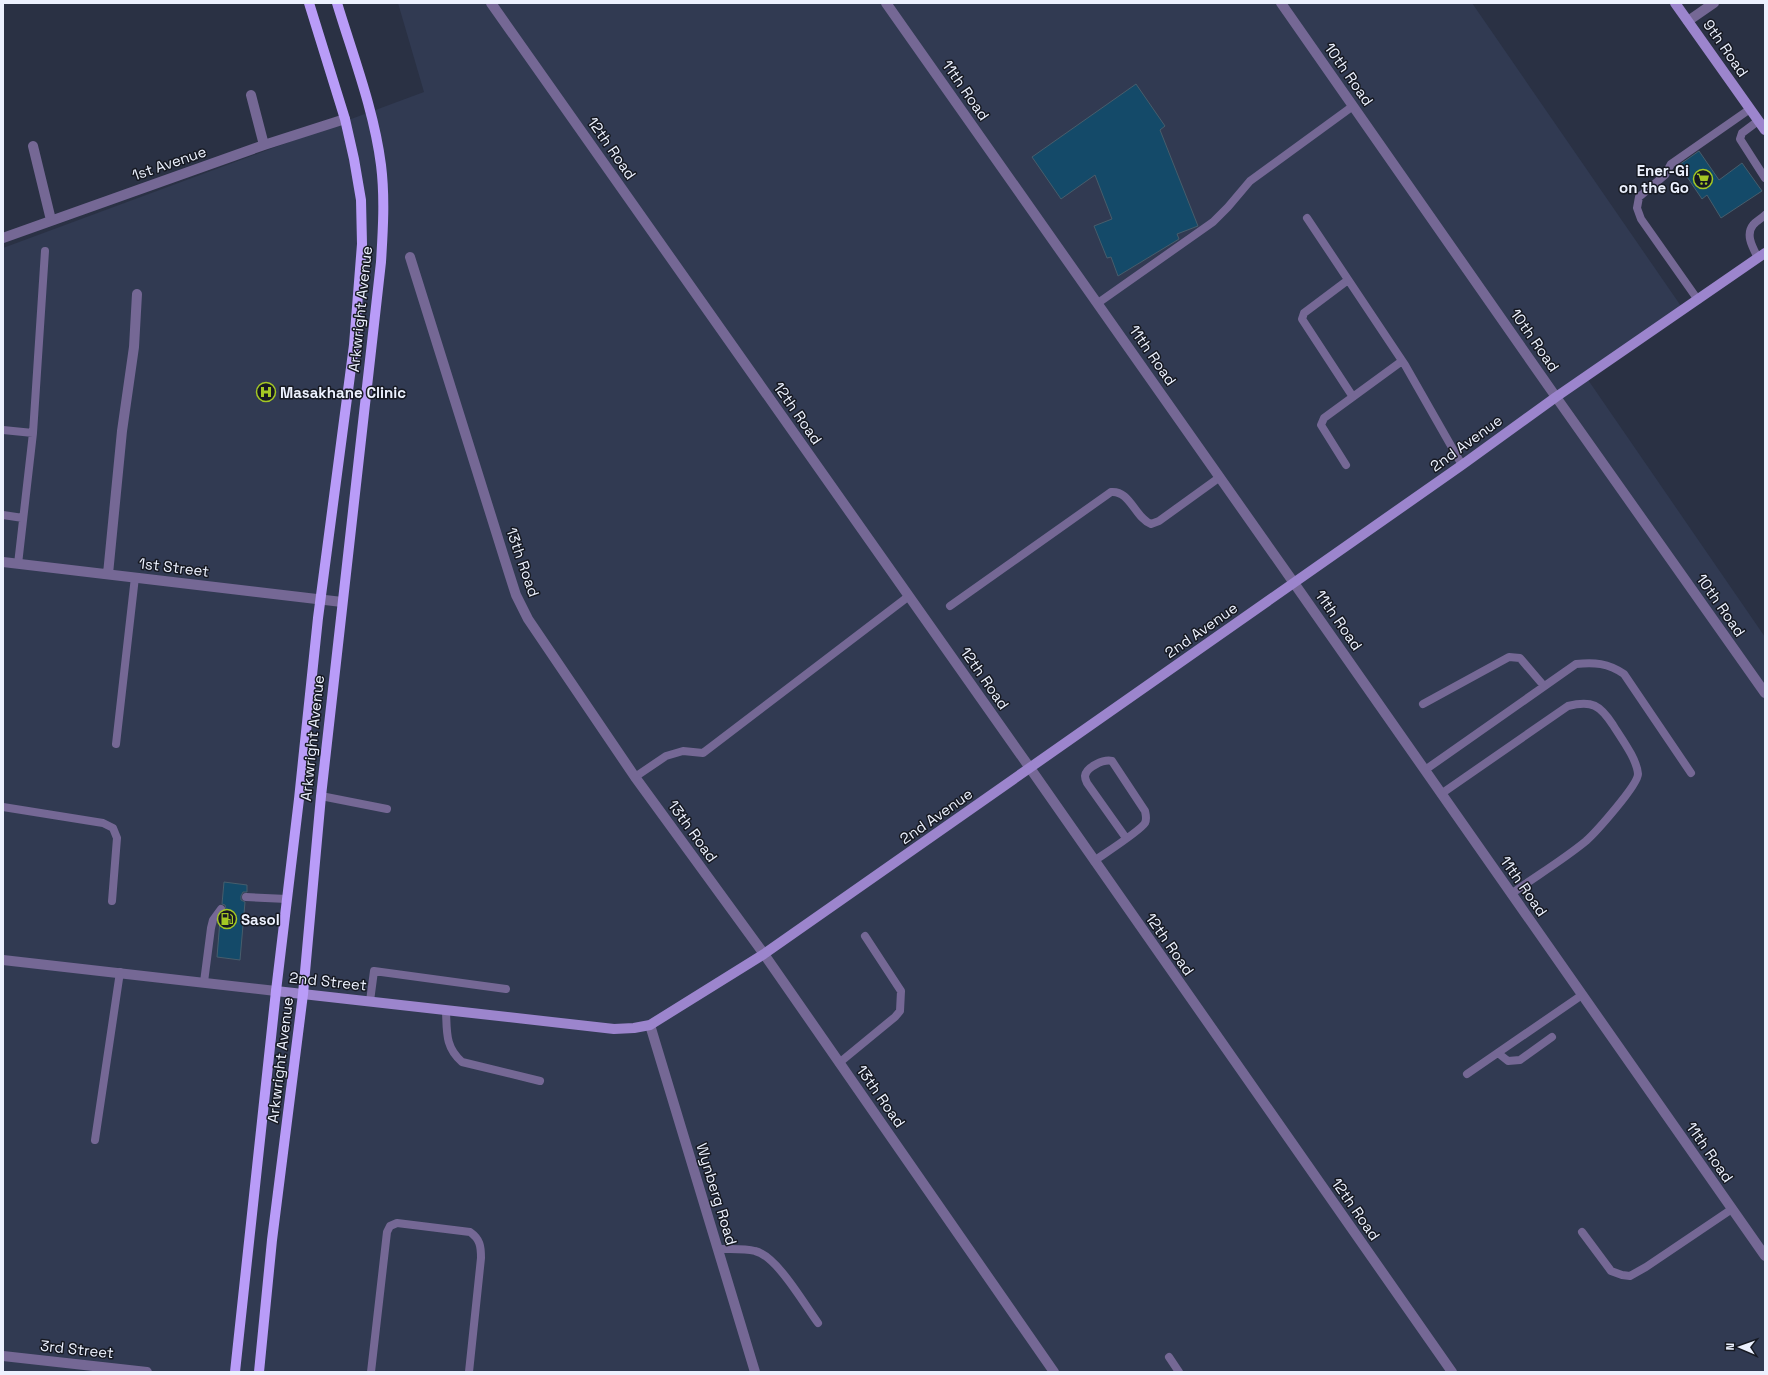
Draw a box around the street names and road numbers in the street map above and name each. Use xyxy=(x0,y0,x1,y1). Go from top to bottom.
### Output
street label: 9th Road xyxy=(1699,16,1753,80)
street label: 10th Road xyxy=(1320,39,1378,109)
street label: 11th Road xyxy=(938,56,994,124)
street label: 12th Road xyxy=(584,113,640,183)
street label: 1st Avenue xyxy=(129,141,209,185)
street label: Arkwright Avenue xyxy=(344,245,376,373)
street label: 10th Road xyxy=(1506,305,1564,375)
street label: 11th Road xyxy=(1125,321,1181,389)
street label: 12th Road xyxy=(770,378,826,448)
street label: 2nd Avenue xyxy=(1426,410,1506,476)
street label: 13th Road xyxy=(502,525,544,599)
street label: 1st Street xyxy=(138,553,210,581)
street label: 10th Road xyxy=(1692,570,1750,640)
street label: 11th Road xyxy=(1311,586,1367,654)
street label: 2nd Avenue xyxy=(1161,598,1241,662)
street label: 12th Road xyxy=(957,643,1013,713)
street label: Arkwright Avenue xyxy=(296,674,328,802)
street label: 2nd Avenue xyxy=(896,784,976,848)
street label: 13th Road xyxy=(664,796,722,866)
street label: 11th Road xyxy=(1496,852,1552,920)
street label: 12th Road xyxy=(1142,909,1198,979)
street label: 2nd Street xyxy=(288,967,368,995)
street label: Arkwright Avenue xyxy=(263,996,297,1124)
street label: 13th Road xyxy=(853,1061,909,1131)
street label: 11th Road xyxy=(1682,1118,1738,1186)
street label: Wynberg Road xyxy=(692,1141,742,1247)
street label: 12th Road xyxy=(1328,1174,1384,1244)
street label: 3rd Street xyxy=(39,1336,115,1362)

